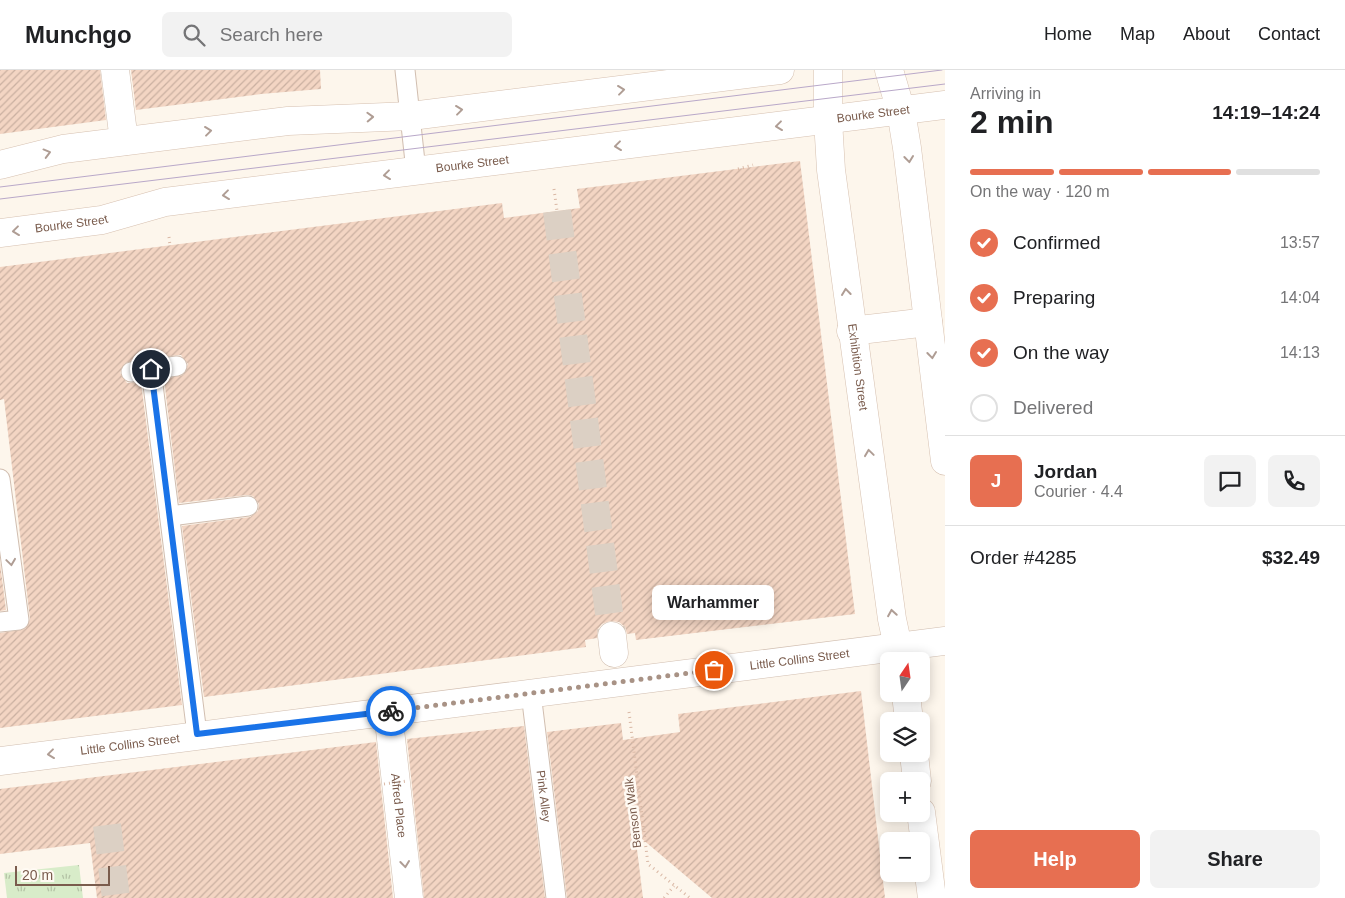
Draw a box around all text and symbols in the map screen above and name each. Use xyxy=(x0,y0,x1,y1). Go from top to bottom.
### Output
search box xyxy=(162,12,512,57)
text: Munchgo xyxy=(25,21,132,48)
icon: search xyxy=(180,21,208,49)
text: Search here xyxy=(220,24,323,45)
text: Home xyxy=(1044,24,1092,44)
text: Map xyxy=(1120,24,1155,44)
text: About xyxy=(1183,24,1230,44)
text: Contact xyxy=(1258,24,1320,44)
one-way arrow xyxy=(617,85,625,96)
text: Arriving in xyxy=(970,85,1041,102)
street label: Bourke Street xyxy=(836,102,911,125)
text: 14:19–14:24 xyxy=(1212,102,1320,123)
text: 2 min xyxy=(970,104,1054,140)
one-way arrow xyxy=(456,105,464,116)
one-way arrow xyxy=(366,112,374,123)
one-way arrow xyxy=(775,120,783,131)
one-way arrow xyxy=(204,126,212,137)
one-way arrow xyxy=(614,140,622,151)
one-way arrow xyxy=(43,148,52,159)
street label: Bourke Street xyxy=(435,152,510,175)
one-way arrow xyxy=(903,155,914,163)
one-way arrow xyxy=(383,169,391,180)
text: On the way · 120 m xyxy=(970,183,1110,200)
one-way arrow xyxy=(222,189,230,200)
street label: Bourke Street xyxy=(34,211,110,235)
one-way arrow xyxy=(12,225,20,236)
icon: check xyxy=(970,229,998,257)
text: Confirmed xyxy=(1013,232,1101,253)
text: 13:57 xyxy=(1280,234,1320,251)
icon: check xyxy=(970,284,998,312)
one-way arrow xyxy=(841,287,852,295)
text: Preparing xyxy=(1013,287,1095,308)
text: 14:04 xyxy=(1280,289,1320,306)
street label: Exhibition Street xyxy=(845,323,871,412)
icon: check xyxy=(970,339,998,367)
text: On the way xyxy=(1013,342,1109,363)
text: 14:13 xyxy=(1280,344,1320,361)
pin xyxy=(130,348,172,390)
one-way arrow xyxy=(926,352,937,360)
icon: home xyxy=(137,355,165,383)
text: Delivered xyxy=(1013,397,1093,418)
one-way arrow xyxy=(864,448,874,457)
button: chat xyxy=(1204,455,1256,507)
button: phone xyxy=(1268,455,1320,507)
text: Jordan xyxy=(1034,461,1097,482)
text: J xyxy=(991,470,1001,491)
text: Courier · 4.4 xyxy=(1034,483,1123,500)
text: Order #4285 xyxy=(970,547,1077,568)
text: $32.49 xyxy=(1262,547,1320,568)
one-way arrow xyxy=(5,559,16,567)
callout: Warhammer xyxy=(653,585,775,620)
text: Warhammer xyxy=(667,594,759,611)
one-way arrow xyxy=(887,609,897,618)
street label: Little Collins Street xyxy=(749,646,851,673)
pin xyxy=(693,649,735,691)
north arrow xyxy=(880,652,930,702)
map controls xyxy=(880,652,930,882)
icon: bag xyxy=(700,656,728,684)
courier xyxy=(366,686,416,736)
icon: bike xyxy=(377,697,405,725)
button: layers xyxy=(880,712,930,762)
street label: Little Collins Street xyxy=(79,731,181,758)
one-way arrow xyxy=(47,748,55,759)
street label: Pink Alley xyxy=(533,770,554,823)
street label: Alfred Place xyxy=(388,772,409,839)
button: + xyxy=(880,772,930,822)
street label: Benson Walk xyxy=(622,776,644,849)
button: Help xyxy=(970,830,1140,888)
button: Share xyxy=(1150,830,1320,888)
button: − xyxy=(880,832,930,882)
one-way arrow xyxy=(399,861,410,869)
scale bar xyxy=(15,863,110,886)
text: 20 m xyxy=(22,867,53,883)

